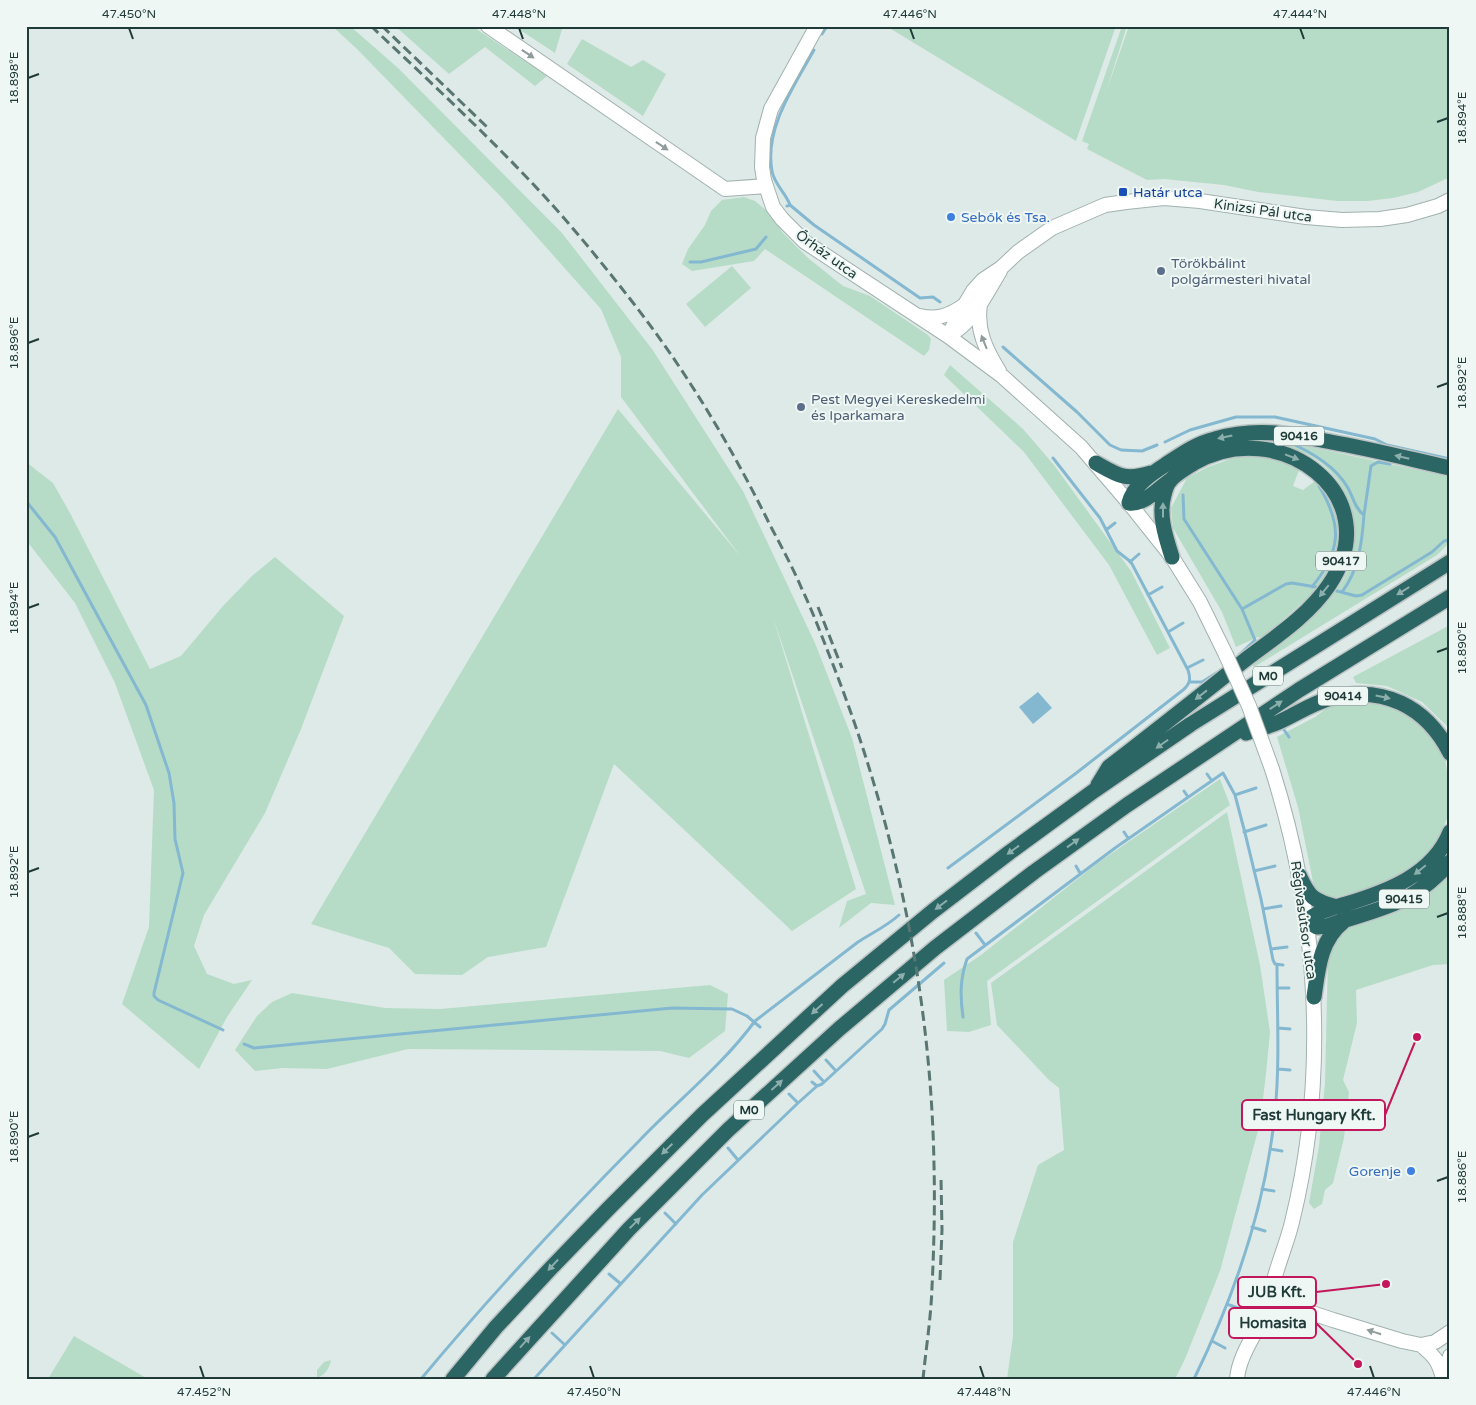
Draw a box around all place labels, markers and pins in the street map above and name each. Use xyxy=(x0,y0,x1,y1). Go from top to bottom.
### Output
place label: Határ utca xyxy=(1133,184,1203,201)
marker: Határ utca xyxy=(1117,186,1129,198)
place label: Sebők és Tsa. xyxy=(961,209,1050,226)
marker: Sebők és Tsa. xyxy=(945,211,957,223)
place label: Törökbálint polgármesteri hivatal xyxy=(1171,255,1311,288)
marker: Törökbálint polgármesteri hivatal xyxy=(1155,265,1167,277)
place label: Pest Megyei Kereskedelmi és Iparkamara xyxy=(811,391,985,424)
marker: Pest Megyei Kereskedelmi és Iparkamara xyxy=(795,401,807,413)
callout: Fast Hungary Kft. xyxy=(1242,1100,1385,1130)
place label: Gorenje xyxy=(1349,1163,1401,1180)
marker: Gorenje xyxy=(1405,1165,1417,1177)
callout: JUB Kft. xyxy=(1238,1277,1316,1307)
callout: Homasita xyxy=(1229,1308,1316,1338)

